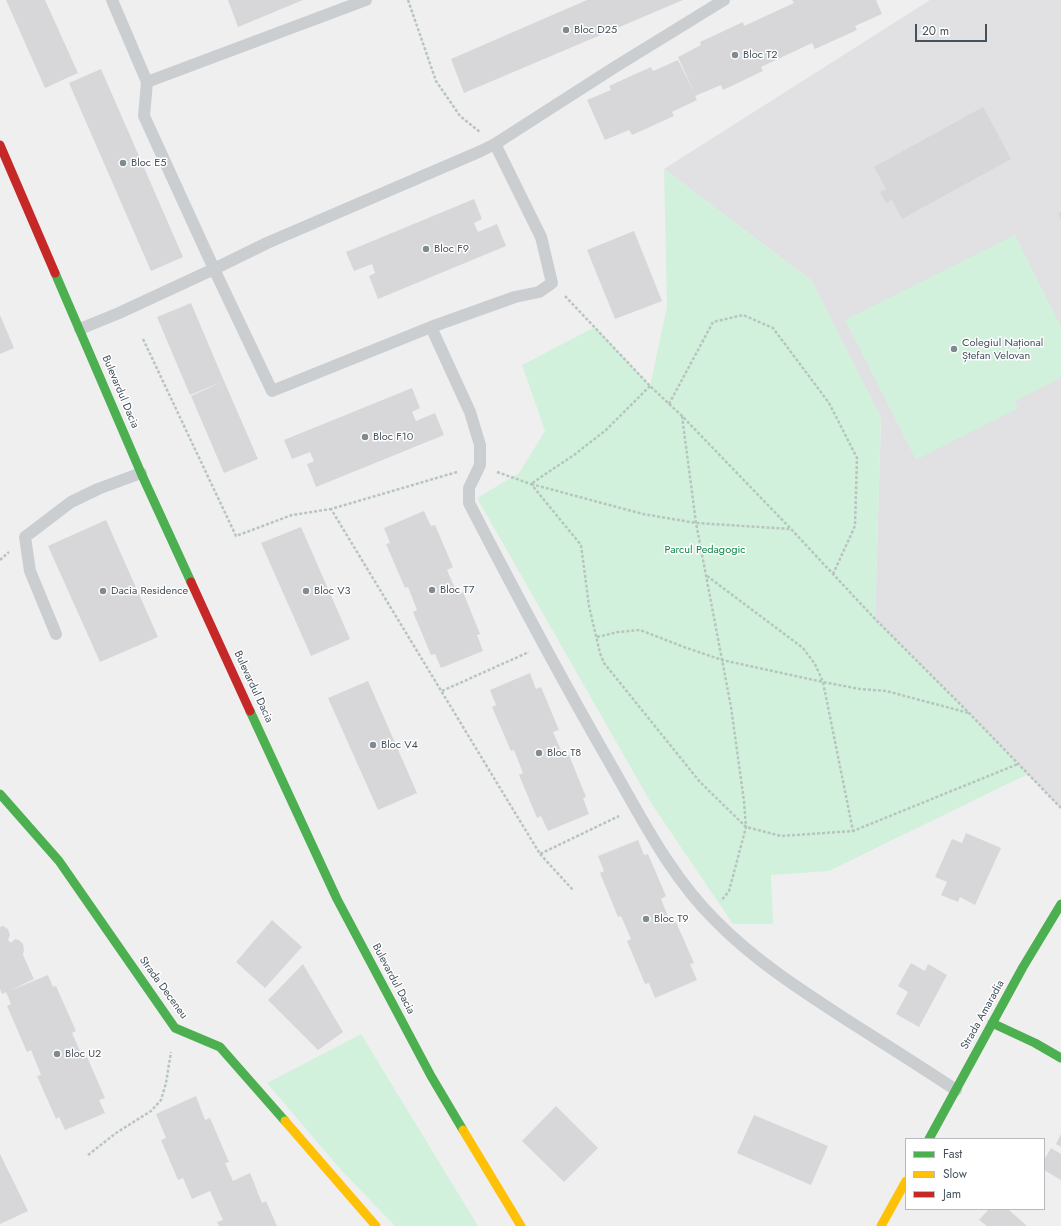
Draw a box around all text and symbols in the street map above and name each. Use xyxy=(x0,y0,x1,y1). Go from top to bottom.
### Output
scale bar xyxy=(917,16,989,42)
text: 20 m xyxy=(922,22,949,40)
place label: Bloc D25 xyxy=(574,23,617,37)
marker: Bloc D25 xyxy=(561,25,571,35)
place label: Bloc T2 xyxy=(743,48,778,62)
marker: Bloc T2 xyxy=(730,50,740,60)
place label: Bloc E5 xyxy=(131,156,166,170)
marker: Bloc E5 xyxy=(118,158,128,168)
place label: Bloc F9 xyxy=(434,242,469,256)
marker: Bloc F9 xyxy=(421,244,431,254)
place label: Colegiul Național Ștefan Velovan xyxy=(962,336,1043,362)
marker: Colegiul Național Ștefan Velovan xyxy=(949,344,959,354)
street label: Bulevardul Dacia xyxy=(99,354,141,430)
place label: Bloc F10 xyxy=(373,430,413,444)
marker: Bloc F10 xyxy=(360,432,370,442)
park label: Parcul Pedagogic xyxy=(664,543,746,557)
place label: Bloc T7 xyxy=(440,583,474,597)
place label: Dacia Residence xyxy=(111,584,188,598)
place label: Bloc V3 xyxy=(314,584,350,598)
marker: Bloc T7 xyxy=(427,585,437,595)
marker: Dacia Residence xyxy=(98,586,108,596)
marker: Bloc V3 xyxy=(301,586,311,596)
street label: Bulevardul Dacia xyxy=(231,649,275,725)
place label: Bloc V4 xyxy=(381,738,418,752)
marker: Bloc V4 xyxy=(368,740,378,750)
place label: Bloc T8 xyxy=(547,746,581,760)
marker: Bloc T8 xyxy=(534,748,544,758)
place label: Bloc T9 xyxy=(654,912,689,926)
marker: Bloc T9 xyxy=(641,914,651,924)
street label: Bulevardul Dacia xyxy=(369,942,417,1016)
street label: Strada Deceneu xyxy=(136,954,190,1022)
street label: Strada Amaradia xyxy=(959,978,1007,1052)
place label: Bloc U2 xyxy=(65,1047,101,1061)
marker: Bloc U2 xyxy=(52,1049,62,1059)
legend xyxy=(905,1138,1045,1210)
text: Fast xyxy=(943,1145,962,1163)
text: Slow xyxy=(943,1165,967,1183)
text: Jam xyxy=(943,1185,961,1203)

